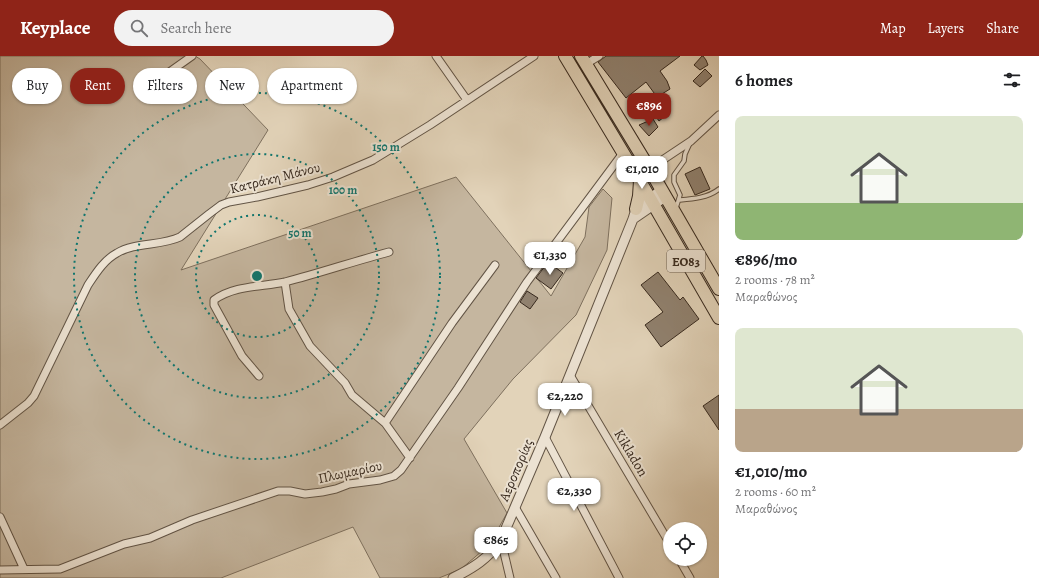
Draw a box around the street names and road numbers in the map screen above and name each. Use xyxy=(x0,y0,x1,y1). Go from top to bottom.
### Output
street label: Κατράκη Μάνου xyxy=(228,158,322,198)
road number: ΕΟ83 xyxy=(667,250,705,272)
street label: Kikladon xyxy=(610,426,653,480)
street label: Αεροπορίας xyxy=(494,436,538,505)
street label: Πλωμαρίου xyxy=(316,456,384,488)

